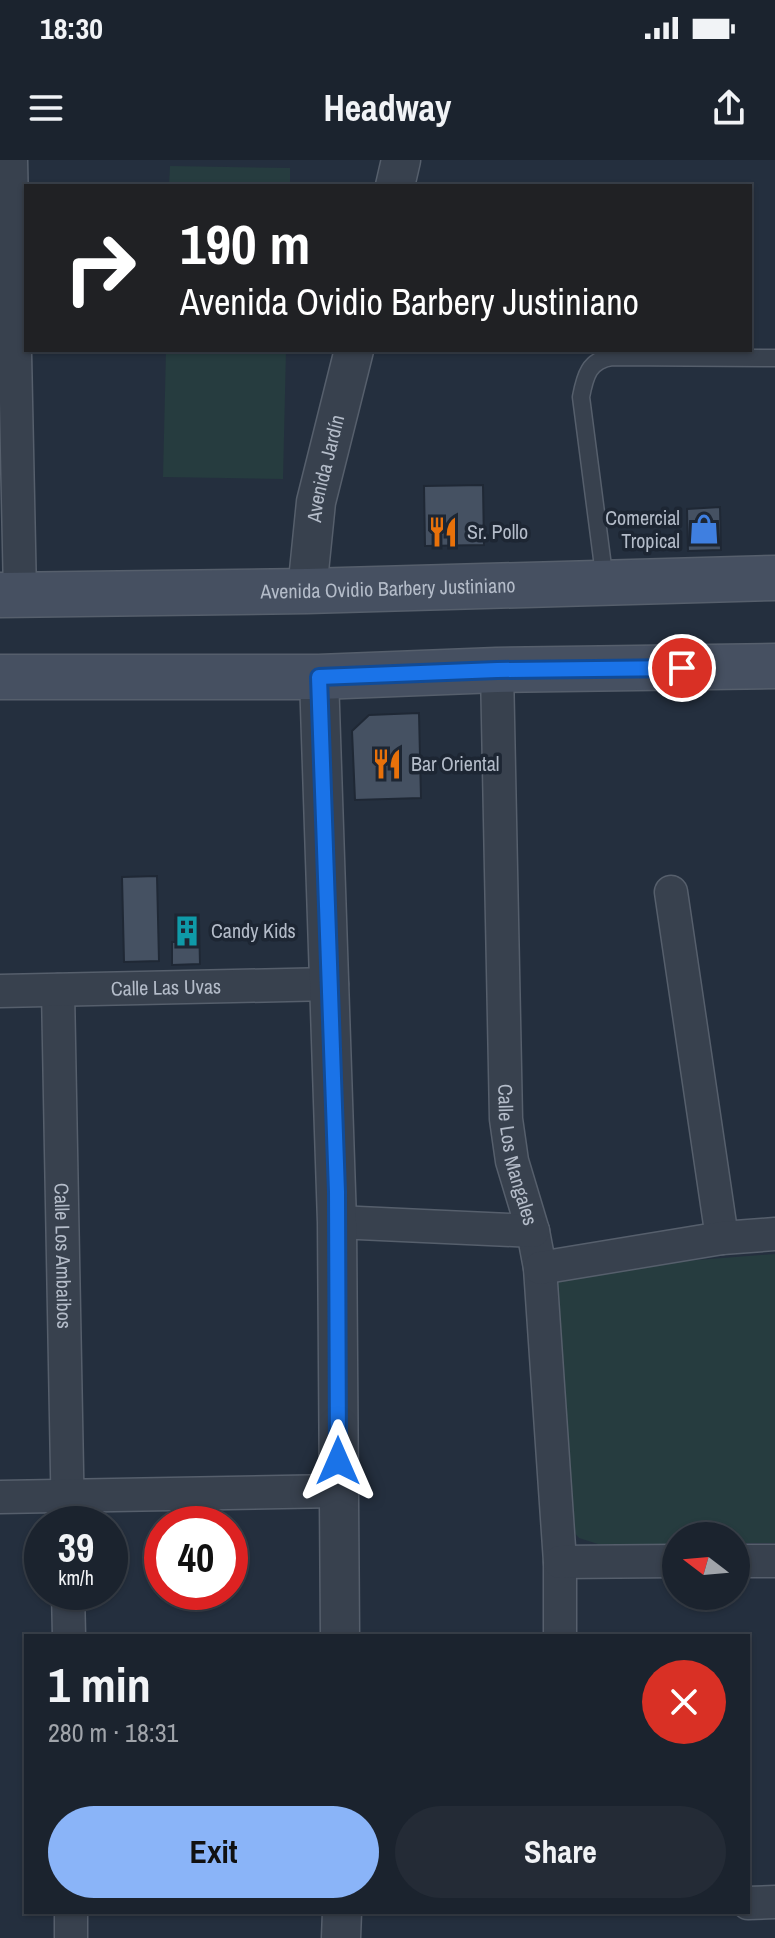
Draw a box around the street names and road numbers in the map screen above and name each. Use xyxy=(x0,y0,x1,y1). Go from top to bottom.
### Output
street label: Avenida Jardín xyxy=(300,412,350,525)
street label: Avenida Ovidio Barbery Justiniano xyxy=(259,571,516,605)
street label: Calle Las Uvas xyxy=(111,972,221,1002)
street label: Calle Los Mangales xyxy=(492,1084,545,1228)
street label: Calle Los Ambaibos xyxy=(49,1183,78,1329)

